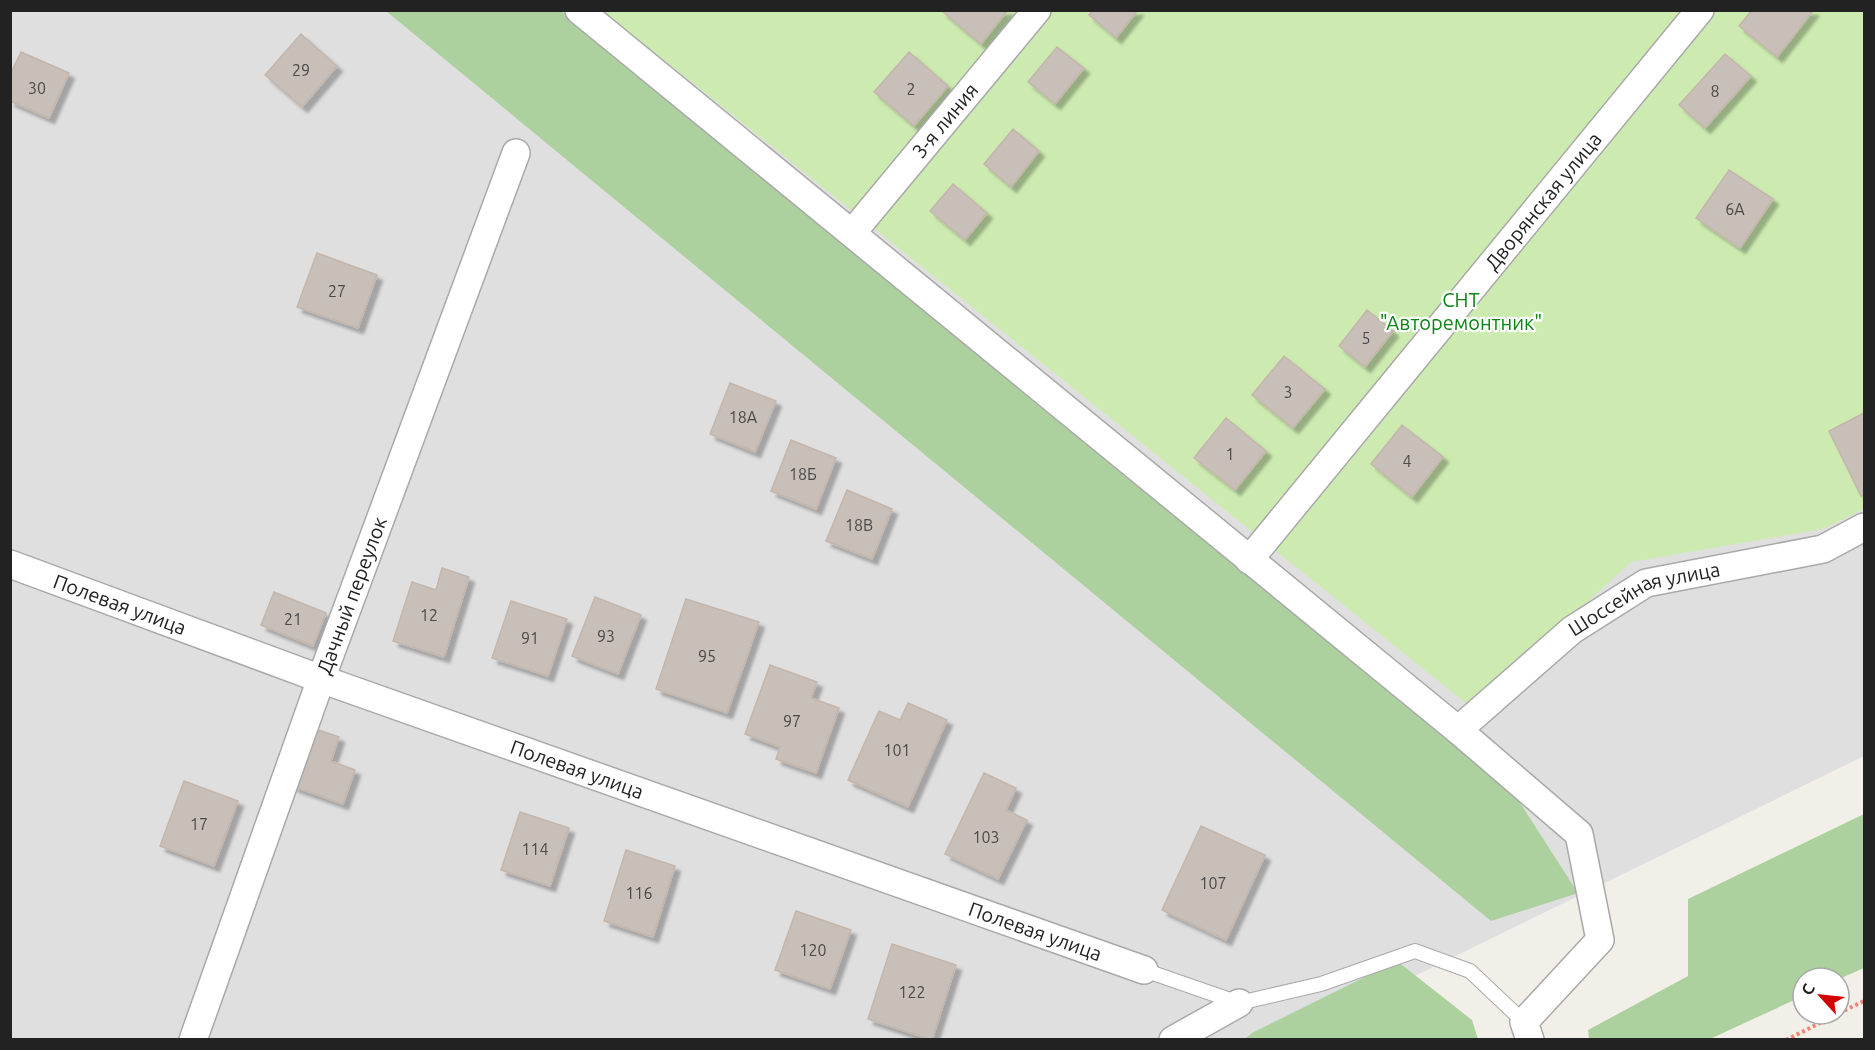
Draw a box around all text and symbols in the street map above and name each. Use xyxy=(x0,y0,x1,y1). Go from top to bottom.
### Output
house number: 29 xyxy=(292,61,310,79)
street label: 3-я линия xyxy=(907,78,983,162)
house number: 30 xyxy=(28,79,46,97)
house number: 2 xyxy=(906,80,916,98)
house number: 8 xyxy=(1710,82,1720,100)
street label: Дворянская улица xyxy=(1480,128,1606,274)
house number: 6А xyxy=(1725,200,1745,218)
house number: 27 xyxy=(328,282,346,300)
park label: СНТ "Авторемонтник" xyxy=(1380,288,1542,334)
house number: 5 xyxy=(1361,329,1371,347)
house number: 3 xyxy=(1283,383,1293,401)
house number: 18А xyxy=(729,408,758,426)
house number: 1 xyxy=(1225,445,1235,463)
house number: 4 xyxy=(1402,452,1412,470)
house number: 18Б xyxy=(789,465,817,483)
street label: Дачный переулок xyxy=(312,514,391,677)
house number: 18В xyxy=(845,516,873,534)
street label: Шоссейная улица xyxy=(1564,557,1722,640)
street label: Полевая улица xyxy=(50,569,189,639)
house number: 12 xyxy=(420,606,438,624)
house number: 21 xyxy=(284,610,302,628)
house number: 93 xyxy=(597,627,615,645)
house number: 91 xyxy=(521,629,539,647)
house number: 95 xyxy=(698,647,716,665)
house number: 97 xyxy=(783,712,801,730)
street label: Полевая улица xyxy=(507,735,647,803)
house number: 101 xyxy=(883,741,911,759)
house number: 17 xyxy=(190,815,208,833)
house number: 103 xyxy=(972,828,1000,846)
house number: 114 xyxy=(521,840,549,858)
house number: 107 xyxy=(1199,874,1227,892)
house number: 116 xyxy=(625,884,653,902)
street label: Полевая улица xyxy=(966,897,1105,965)
house number: 120 xyxy=(799,941,827,959)
north arrow xyxy=(1791,966,1851,1026)
text: С xyxy=(1797,981,1818,998)
house number: 122 xyxy=(898,983,926,1001)

